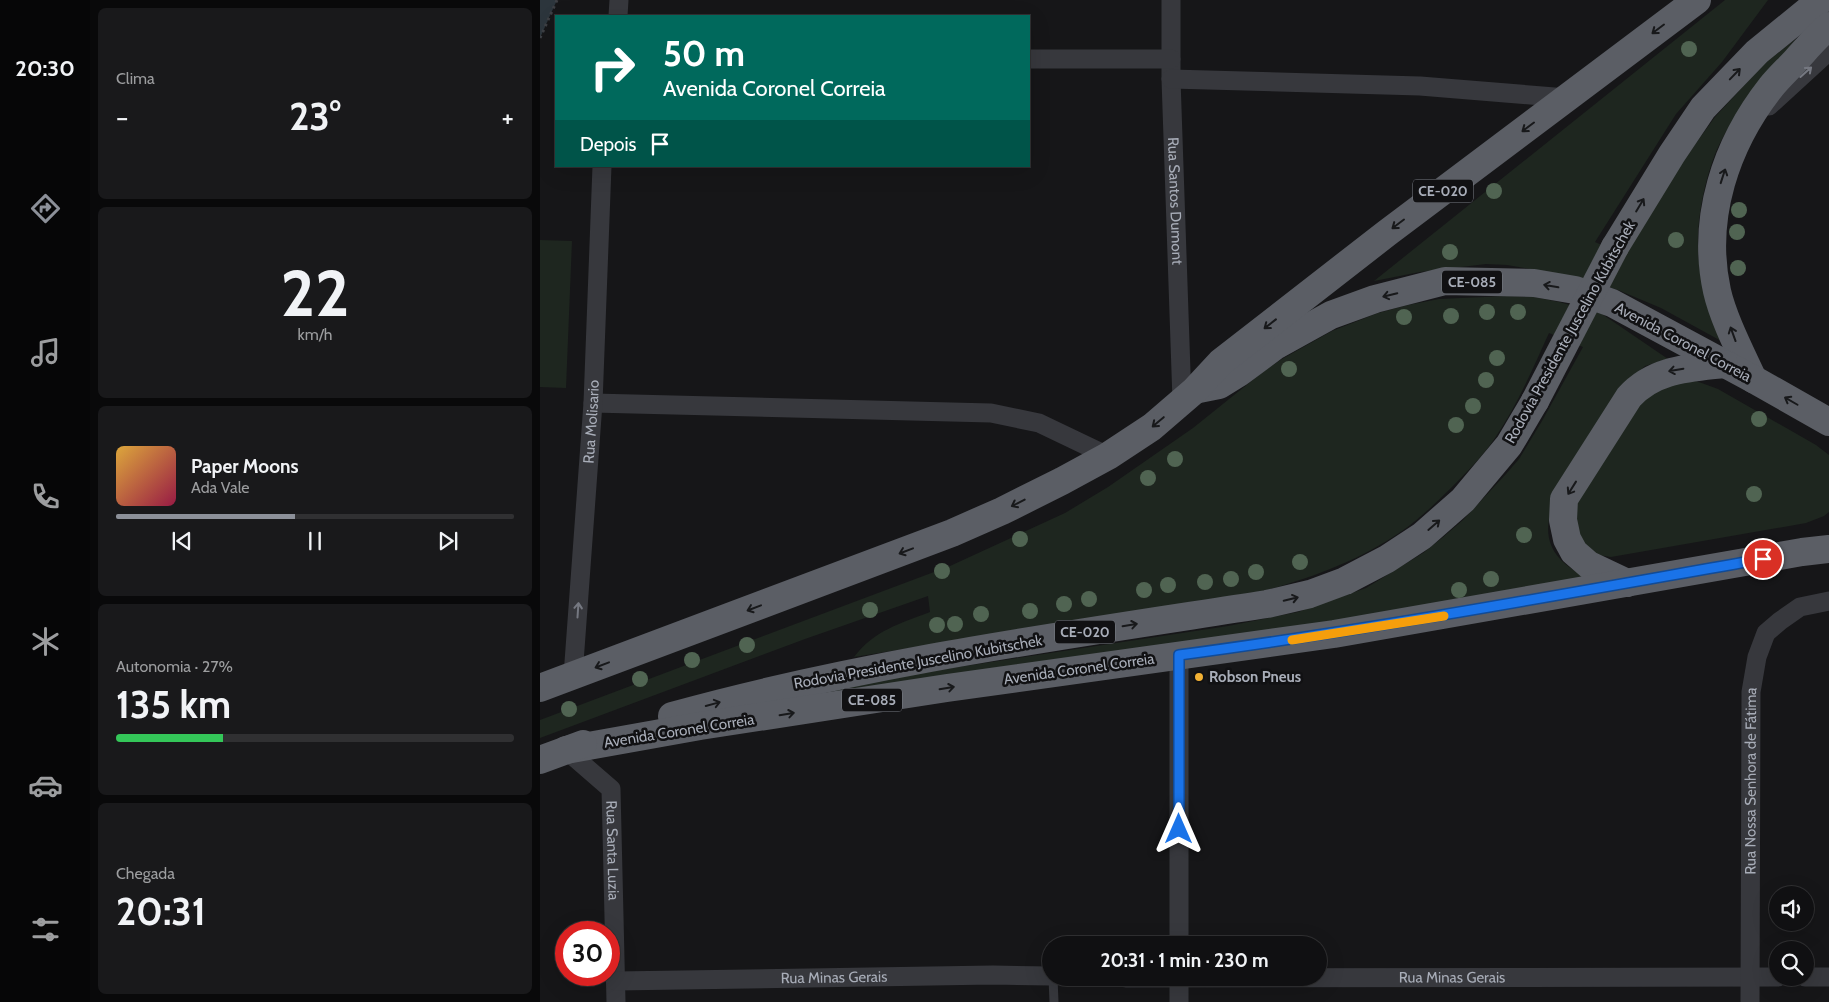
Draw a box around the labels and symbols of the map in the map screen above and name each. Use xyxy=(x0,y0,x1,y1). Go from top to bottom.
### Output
one-way arrow xyxy=(1652,24,1665,35)
one-way arrow xyxy=(1799,66,1812,78)
one-way arrow xyxy=(1729,68,1741,80)
one-way arrow xyxy=(1521,122,1535,132)
street label: Rua Santos Dumont xyxy=(1164,137,1186,265)
one-way arrow xyxy=(1718,169,1728,185)
road number: CE-020 xyxy=(1413,180,1473,202)
one-way arrow xyxy=(1635,199,1645,213)
street label: Rodovia Presidente Juscelino Kubitschek xyxy=(1501,217,1639,447)
one-way arrow xyxy=(1391,219,1405,229)
road number: CE-085 xyxy=(1442,270,1502,294)
one-way arrow xyxy=(1543,280,1559,290)
one-way arrow xyxy=(1383,291,1399,300)
street label: Avenida Coronel Correia xyxy=(1612,298,1755,386)
one-way arrow xyxy=(1263,319,1277,329)
one-way arrow xyxy=(1728,327,1737,343)
one-way arrow xyxy=(1668,366,1684,376)
street label: Rua Molisario xyxy=(580,379,603,464)
one-way arrow xyxy=(1784,395,1798,405)
one-way arrow xyxy=(1152,416,1165,427)
one-way arrow xyxy=(1566,480,1576,494)
one-way arrow xyxy=(1011,499,1026,508)
one-way arrow xyxy=(1427,520,1440,531)
pin xyxy=(1742,538,1784,580)
one-way arrow xyxy=(899,547,914,556)
one-way arrow xyxy=(1282,594,1298,603)
one-way arrow xyxy=(573,602,582,618)
one-way arrow xyxy=(747,604,762,613)
one-way arrow xyxy=(1122,619,1138,629)
road number: CE-020 xyxy=(1055,620,1115,644)
street label: Rodovia Presidente Juscelino Kubitschek xyxy=(792,631,1044,693)
street label: Avenida Coronel Correia xyxy=(1003,649,1156,688)
one-way arrow xyxy=(595,661,610,670)
place label: Robson Pneus xyxy=(1209,668,1301,686)
marker: Robson Pneus xyxy=(1193,671,1205,683)
one-way arrow xyxy=(939,682,955,692)
street label: Rua Nossa Senhora de Fátima xyxy=(1741,685,1761,875)
road number: CE-085 xyxy=(842,688,902,712)
one-way arrow xyxy=(705,699,721,709)
one-way arrow xyxy=(779,708,795,718)
street label: Avenida Coronel Correia xyxy=(603,710,756,752)
street label: Rua Santa Luzia xyxy=(602,800,623,901)
position arrow xyxy=(1152,802,1204,854)
speed limit sign: 30 xyxy=(555,921,620,986)
street label: Rua Minas Gerais xyxy=(780,968,887,987)
street label: Rua Minas Gerais xyxy=(1399,968,1505,987)

